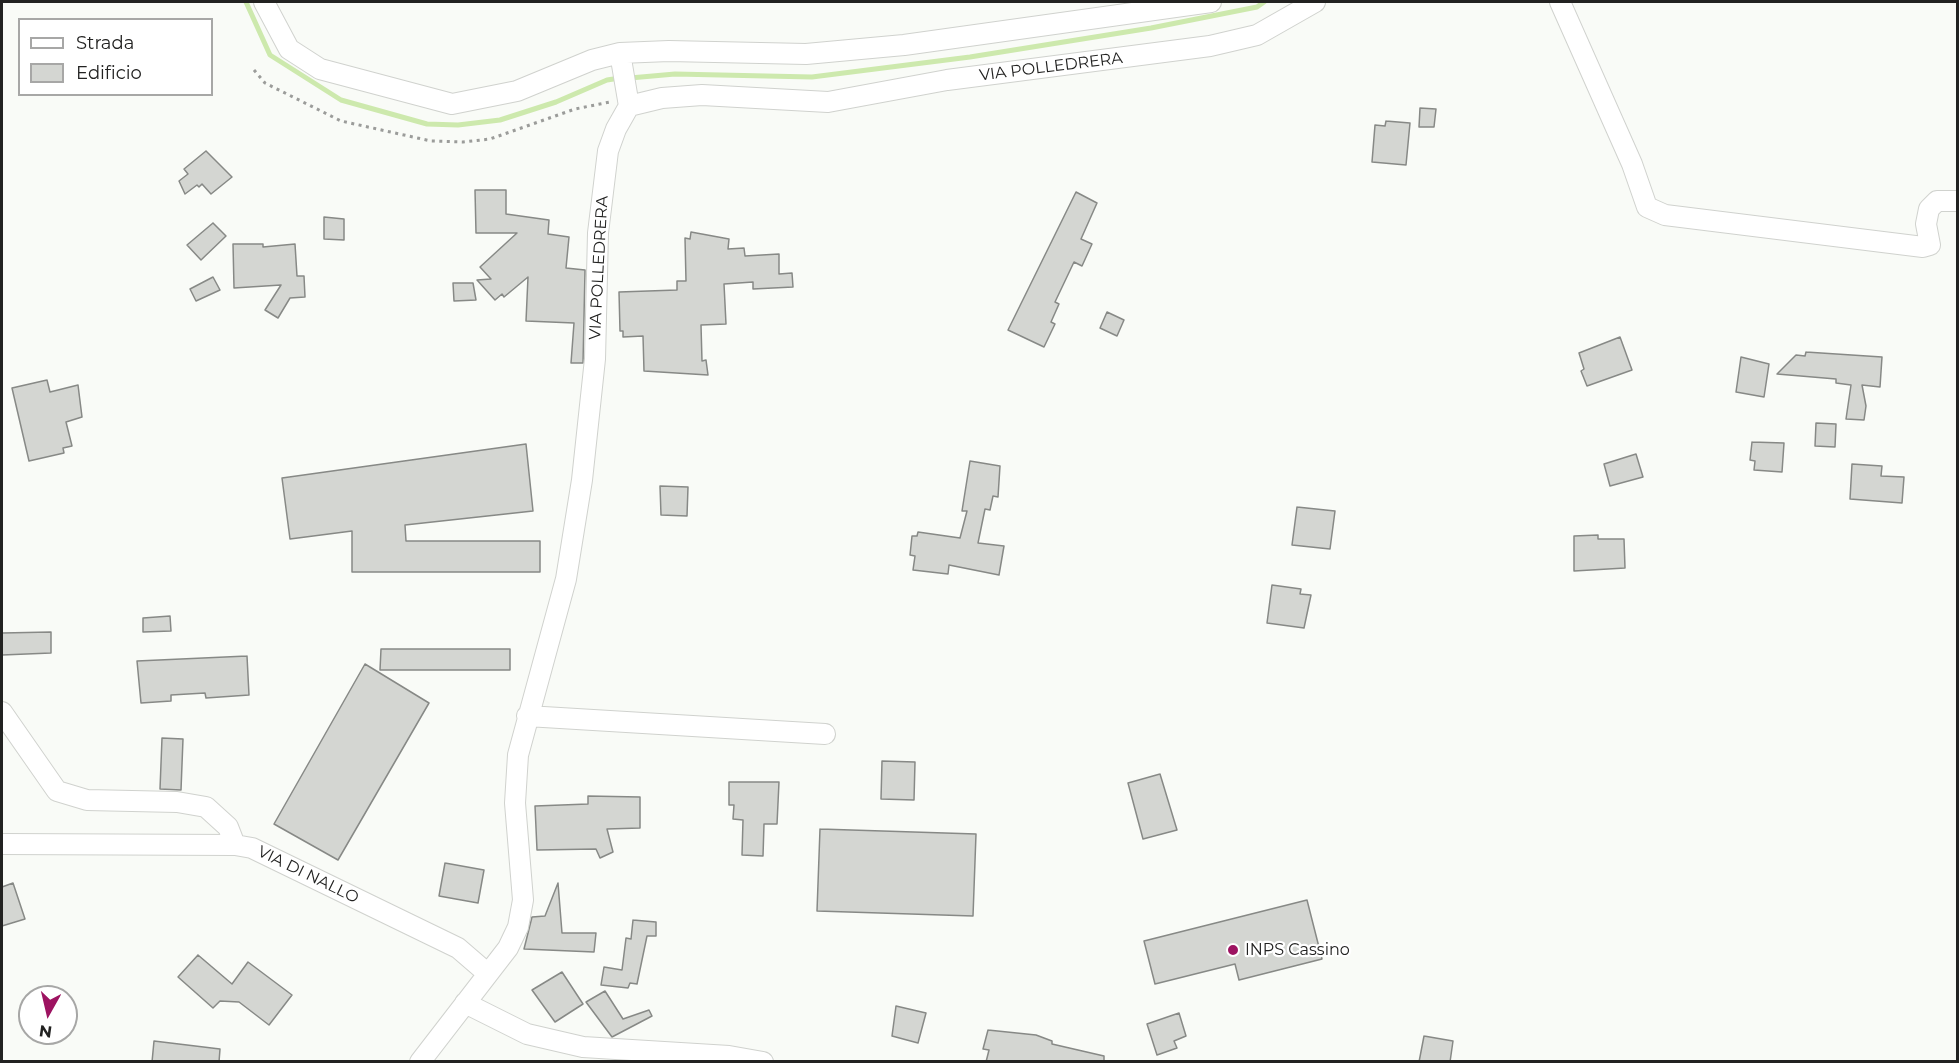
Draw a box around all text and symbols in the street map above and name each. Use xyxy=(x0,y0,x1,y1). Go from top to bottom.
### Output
legend xyxy=(18,18,213,96)
text: Strada xyxy=(76,32,134,54)
street label: VIA POLLEDRERA xyxy=(978,49,1124,85)
text: Edificio xyxy=(76,62,142,84)
street label: VIA POLLEDRERA xyxy=(586,195,612,341)
street label: VIA DI NALLO xyxy=(254,842,362,908)
place label: INPS Cassino xyxy=(1245,940,1350,960)
marker: INPS Cassino xyxy=(1226,943,1240,957)
north arrow xyxy=(18,985,78,1045)
text: N xyxy=(38,1021,53,1042)

